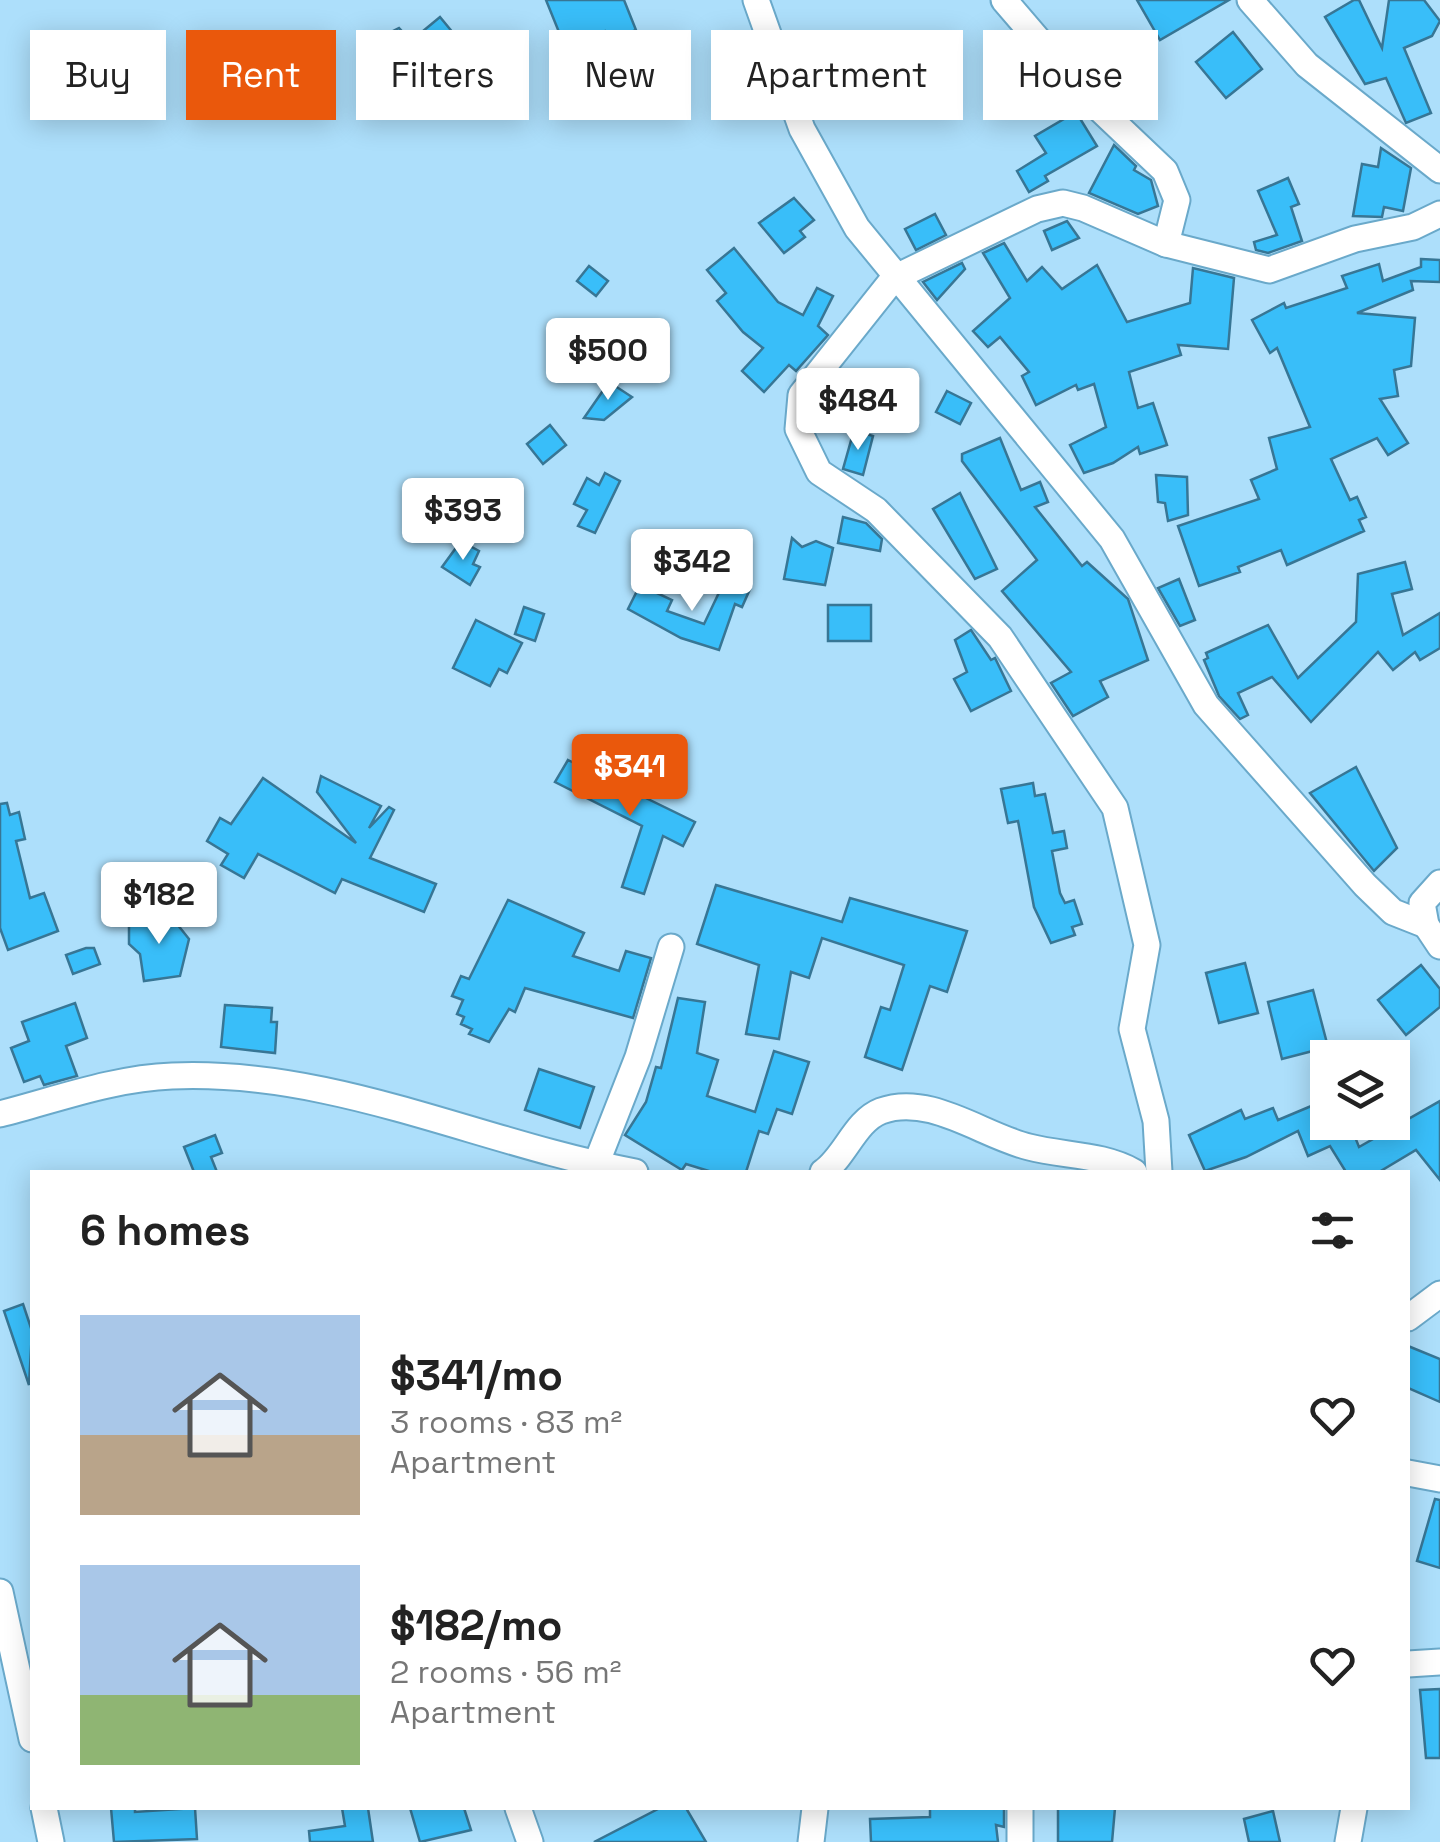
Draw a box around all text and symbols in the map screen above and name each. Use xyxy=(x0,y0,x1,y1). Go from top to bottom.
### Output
chip: Buy xyxy=(30,30,166,120)
chip: Rent xyxy=(186,30,336,120)
chip: Filters xyxy=(356,30,529,120)
chip: New xyxy=(549,30,691,120)
chip: Apartment xyxy=(711,30,963,120)
chip: House xyxy=(983,30,1158,120)
pin: $500 xyxy=(549,318,667,403)
text: $500 xyxy=(568,330,648,370)
pin: $484 xyxy=(799,368,917,453)
text: $484 xyxy=(818,380,898,420)
pin: $393 xyxy=(404,478,522,563)
text: $393 xyxy=(424,490,502,530)
pin: $342 xyxy=(633,529,751,614)
text: $342 xyxy=(653,541,731,581)
pin: $341 xyxy=(571,734,689,819)
text: $341 xyxy=(594,746,666,786)
pin: $182 xyxy=(100,862,218,947)
text: $182 xyxy=(123,874,195,914)
map controls xyxy=(1310,1040,1410,1140)
button: layers xyxy=(1310,1040,1410,1140)
icon: filters xyxy=(1305,1203,1360,1258)
text: 6 homes xyxy=(80,1204,250,1257)
text: $341/mo xyxy=(390,1349,563,1402)
icon: home xyxy=(160,1355,280,1475)
icon: heart xyxy=(1305,1388,1360,1443)
text: 3 rooms · 83 m² xyxy=(390,1402,622,1442)
text: Apartment xyxy=(390,1442,556,1482)
text: $182/mo xyxy=(390,1599,562,1652)
icon: home xyxy=(160,1605,280,1725)
icon: heart xyxy=(1305,1638,1360,1693)
text: 2 rooms · 56 m² xyxy=(390,1652,622,1692)
text: Apartment xyxy=(390,1692,556,1732)

